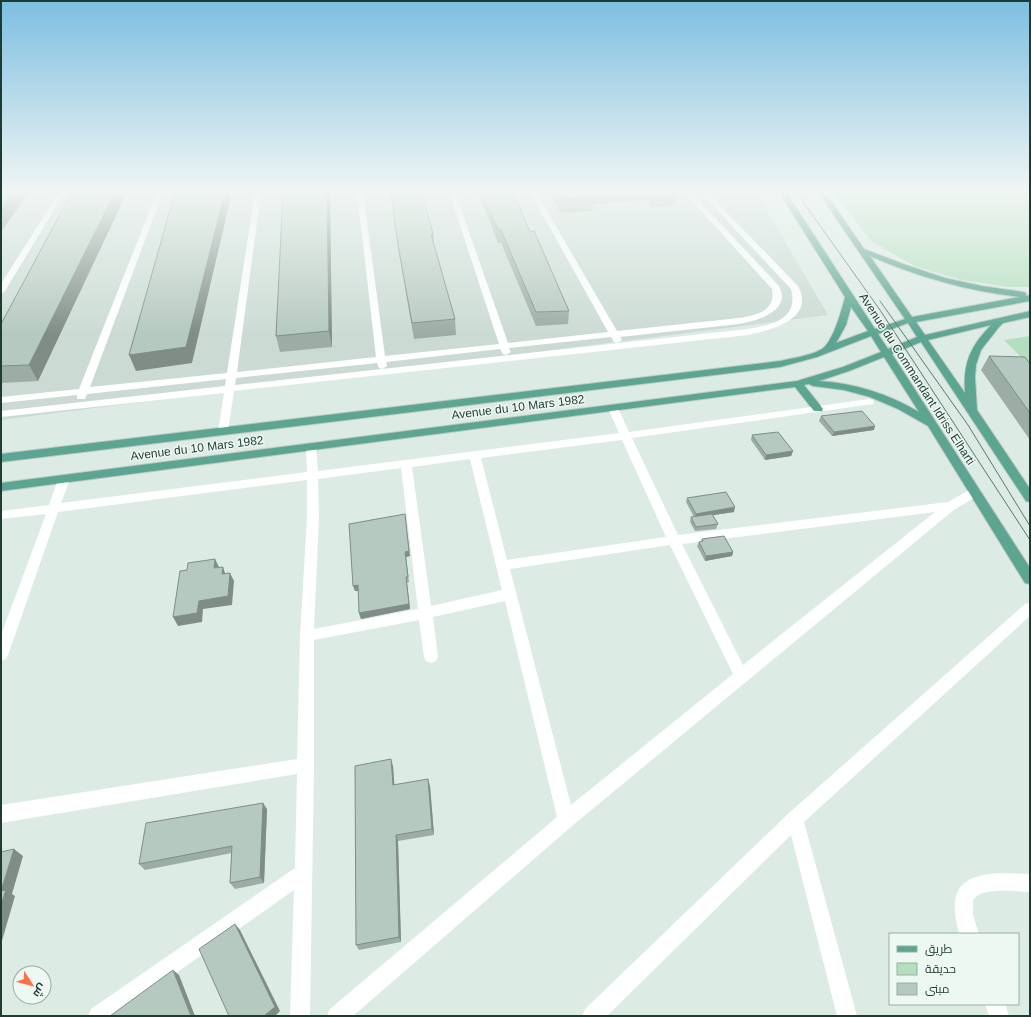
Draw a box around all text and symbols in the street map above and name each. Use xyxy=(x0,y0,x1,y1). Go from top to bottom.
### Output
street label: Avenue du Commandant Idriss Elharti xyxy=(856,291,978,467)
street label: Avenue du 10 Mars 1982 xyxy=(451,392,586,422)
street label: Avenue du 10 Mars 1982 xyxy=(130,433,265,463)
legend xyxy=(889,933,1019,1005)
text: طريق xyxy=(925,942,953,956)
text: حديقة xyxy=(925,962,956,976)
north arrow xyxy=(12,965,52,1005)
text: ش xyxy=(30,981,49,1000)
text: مبنى xyxy=(925,982,950,996)

